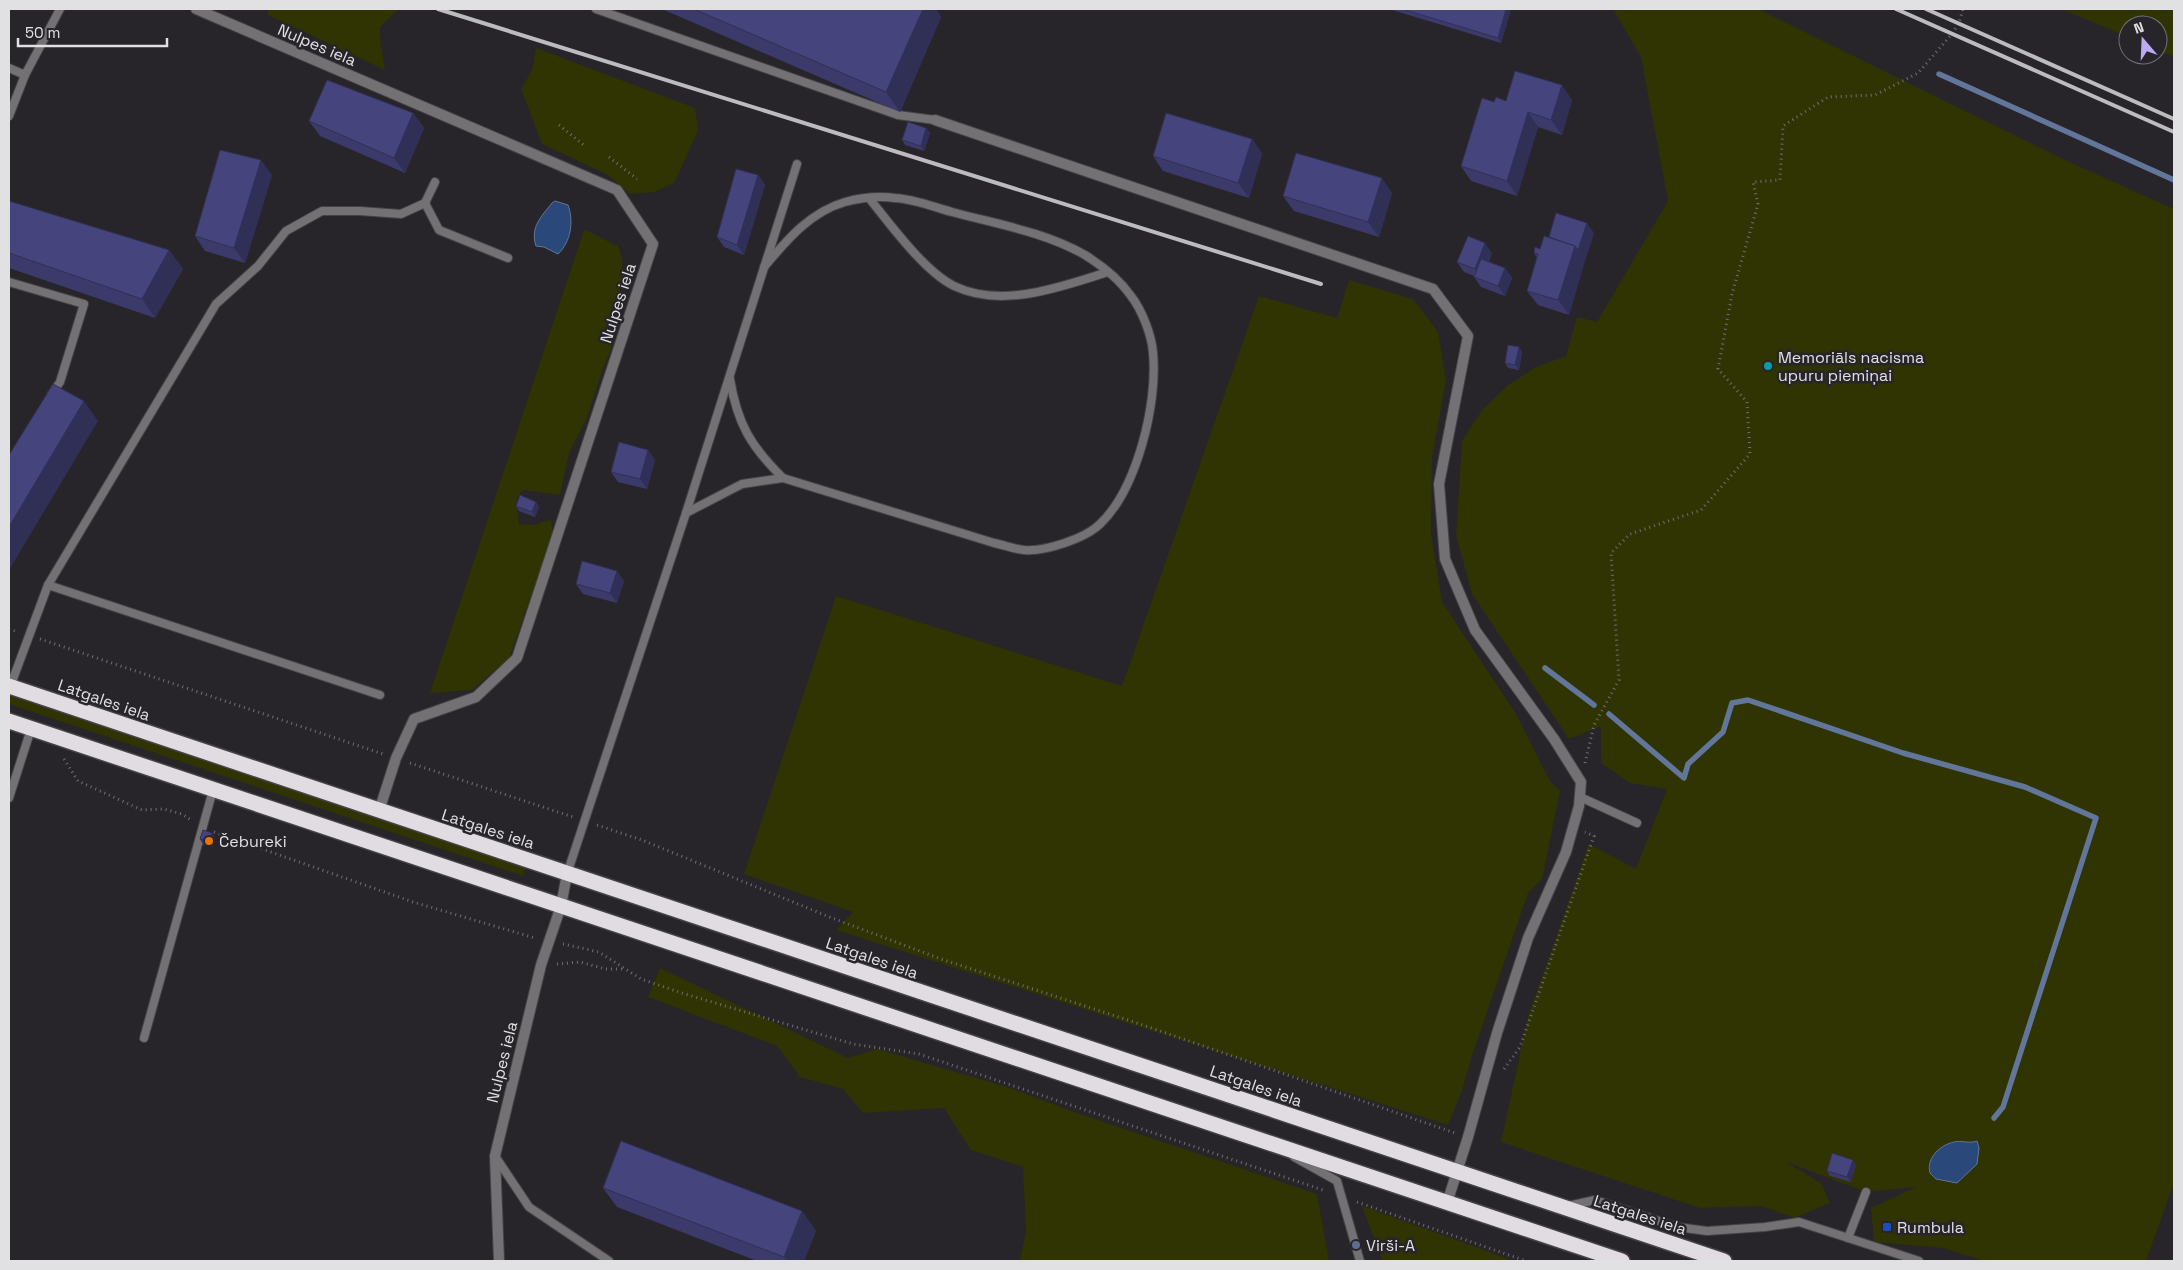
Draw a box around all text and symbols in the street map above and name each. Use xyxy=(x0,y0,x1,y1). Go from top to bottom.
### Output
scale bar xyxy=(18,15,166,47)
north arrow xyxy=(2118,15,2168,65)
text: N xyxy=(2131,18,2146,38)
street label: Nulpes iela xyxy=(275,19,359,71)
text: 50 m xyxy=(25,23,60,42)
street label: Nulpes iela xyxy=(595,260,641,346)
place label: Memoriāls nacisma upuru piemiņai xyxy=(1778,347,1924,386)
marker: Memoriāls nacisma upuru piemiņai xyxy=(1762,360,1774,372)
street label: Latgales iela xyxy=(55,674,153,726)
street label: Latgales iela xyxy=(439,804,537,854)
place label: Čebureki xyxy=(219,831,287,852)
marker: Čebureki xyxy=(203,835,215,847)
street label: Latgales iela xyxy=(823,932,921,984)
street label: Nulpes iela xyxy=(482,1019,522,1105)
street label: Latgales iela xyxy=(1207,1060,1305,1112)
street label: Latgales iela xyxy=(1591,1190,1689,1240)
place label: Rumbula xyxy=(1897,1217,1964,1238)
marker: Rumbula xyxy=(1881,1221,1893,1233)
place label: Virši-A xyxy=(1366,1235,1415,1256)
marker: Virši-A xyxy=(1350,1239,1362,1251)

